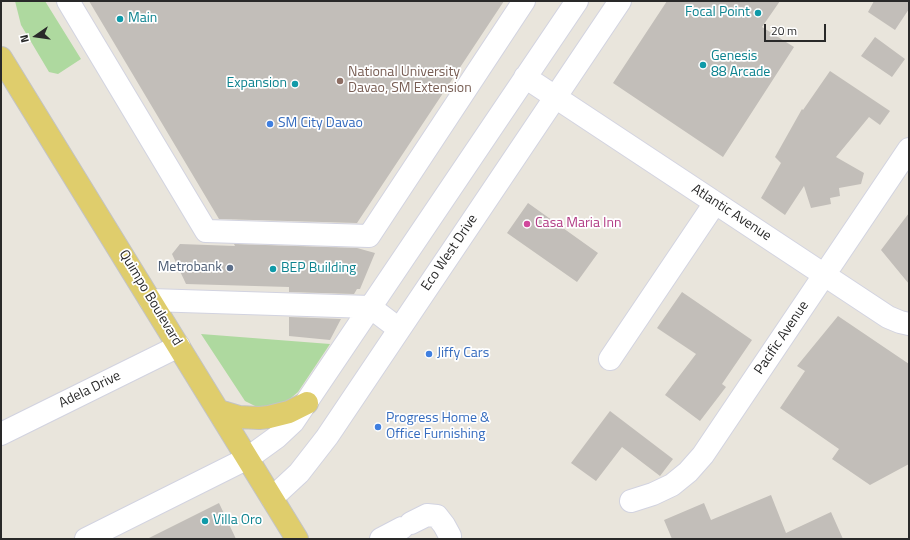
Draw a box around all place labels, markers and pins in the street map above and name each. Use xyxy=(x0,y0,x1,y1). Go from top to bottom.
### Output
place label: Focal Point xyxy=(685,5,750,21)
marker: Focal Point xyxy=(753,8,763,18)
place label: Main xyxy=(128,11,157,27)
marker: Main xyxy=(115,14,125,24)
place label: Genesis 88 Arcade xyxy=(711,49,770,82)
marker: Genesis 88 Arcade xyxy=(698,60,708,70)
place label: National University Davao, SM Extension xyxy=(348,65,472,98)
place label: Expansion xyxy=(227,76,287,92)
marker: National University Davao, SM Extension xyxy=(335,76,345,86)
marker: Expansion xyxy=(290,79,300,89)
place label: SM City Davao xyxy=(278,116,363,132)
marker: SM City Davao xyxy=(265,119,275,129)
place label: Casa Maria Inn xyxy=(535,216,621,232)
marker: Casa Maria Inn xyxy=(522,219,532,229)
place label: Metrobank xyxy=(158,260,222,276)
place label: BEP Building xyxy=(281,261,356,277)
marker: Metrobank xyxy=(225,263,235,273)
marker: BEP Building xyxy=(268,264,278,274)
place label: Jiffy Cars xyxy=(437,346,489,362)
marker: Jiffy Cars xyxy=(424,349,434,359)
place label: Progress Home & Office Furnishing xyxy=(386,411,490,444)
marker: Progress Home & Office Furnishing xyxy=(373,422,383,432)
place label: Villa Oro xyxy=(213,513,262,529)
marker: Villa Oro xyxy=(200,516,210,526)

